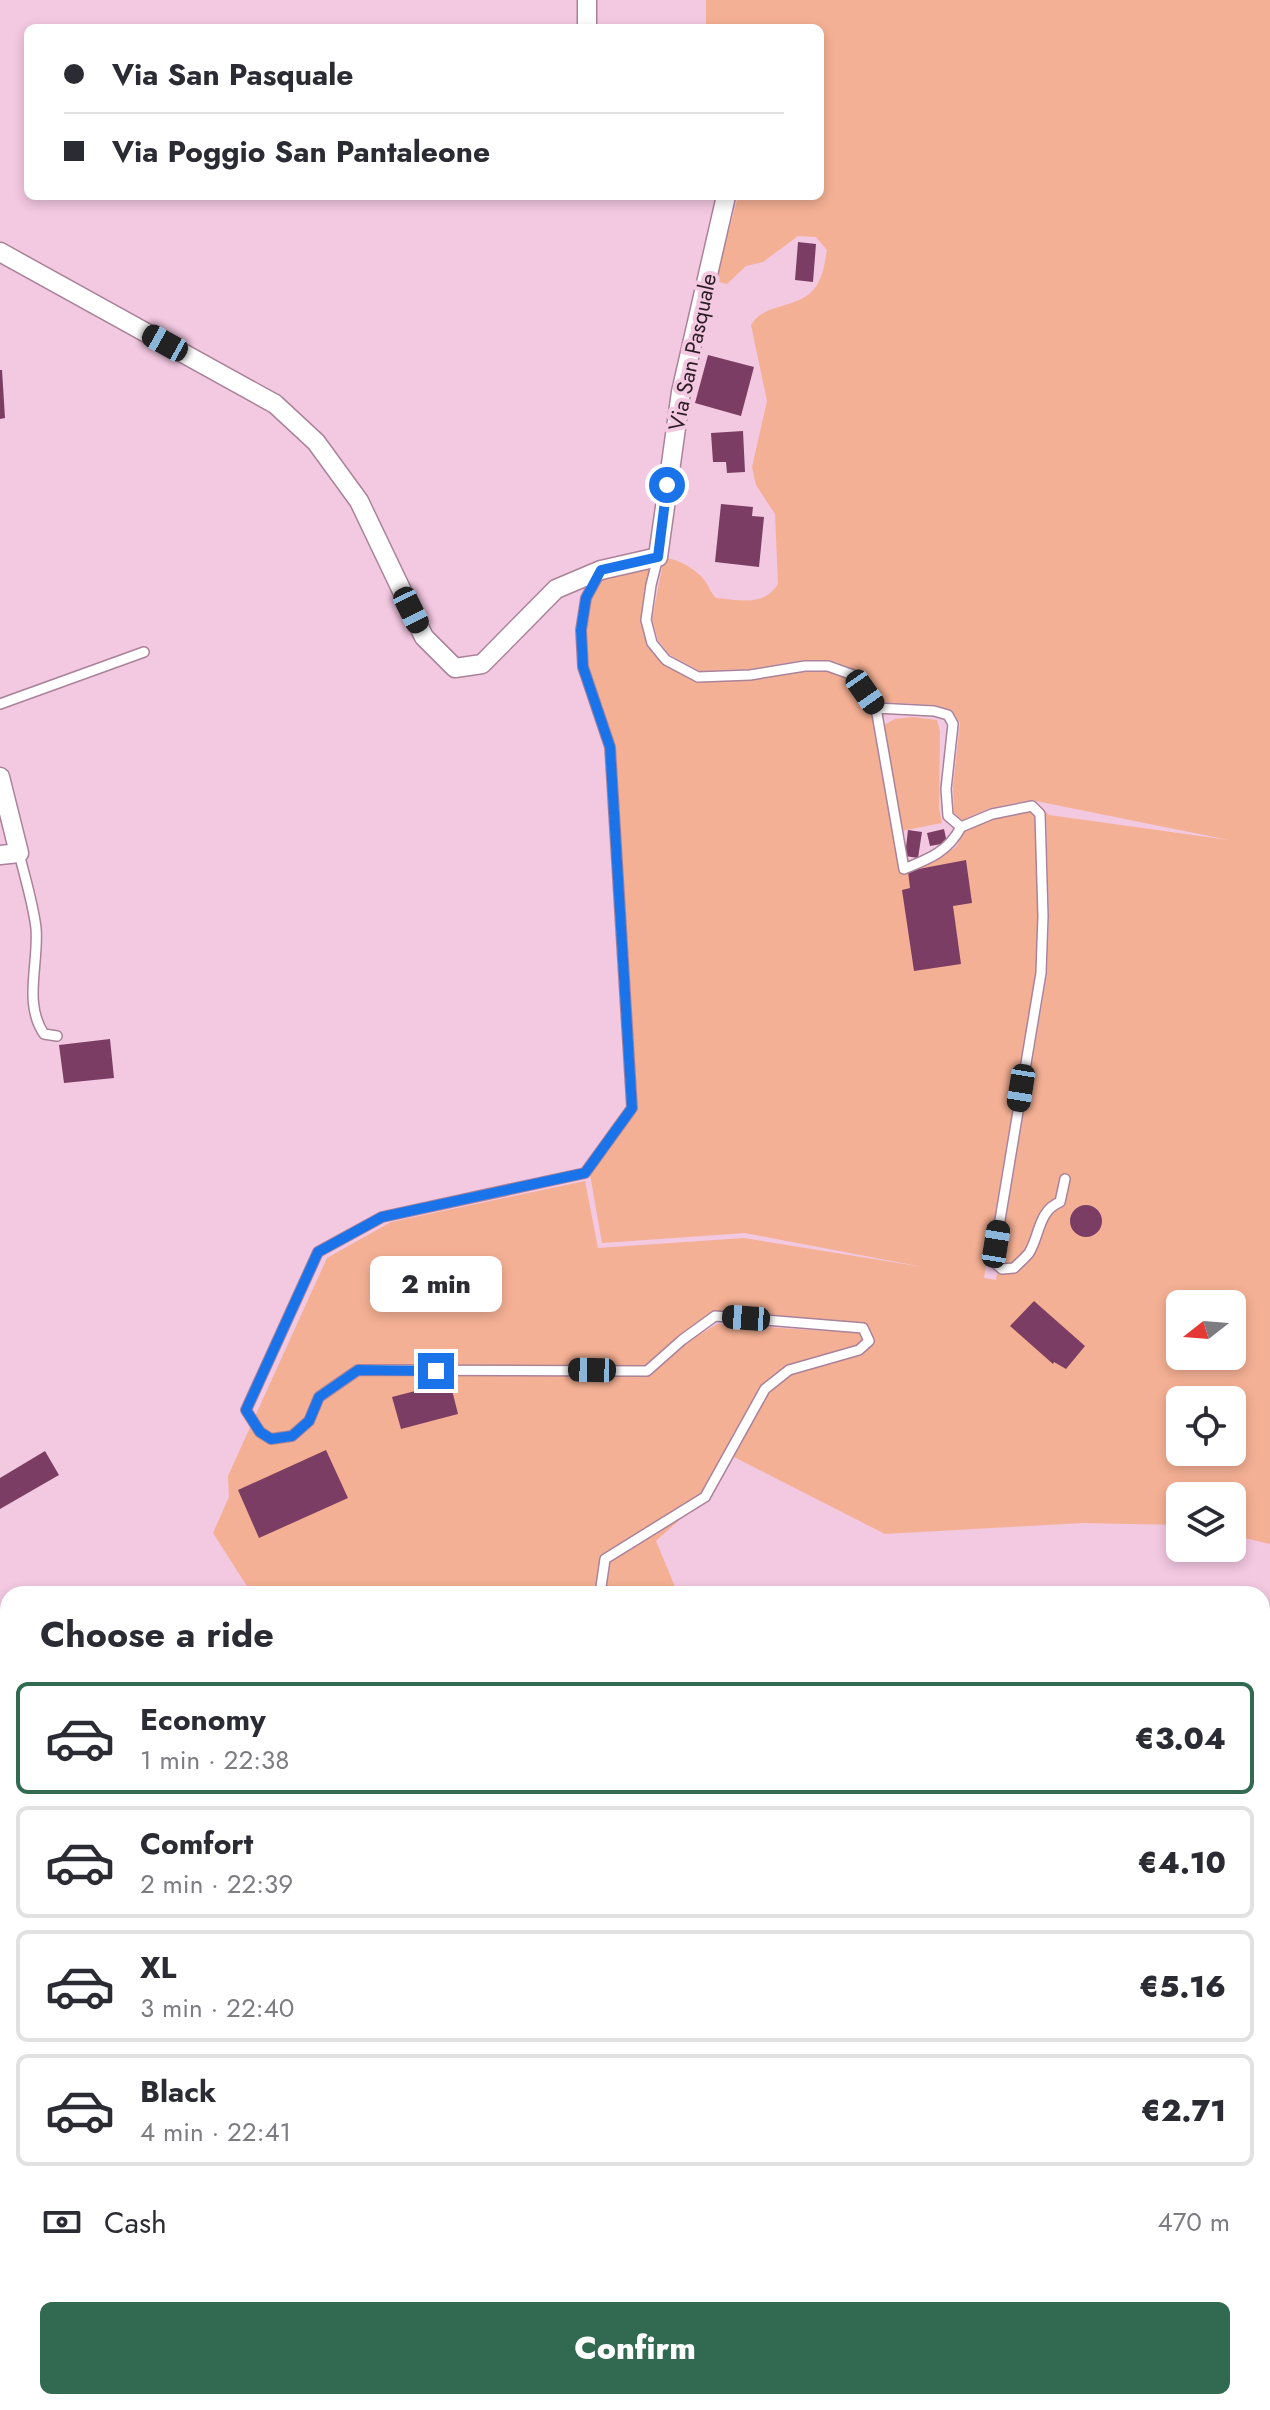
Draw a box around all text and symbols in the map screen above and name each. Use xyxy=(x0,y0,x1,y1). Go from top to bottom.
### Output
text: Via San Pasquale xyxy=(112,53,354,96)
text: Via Poggio San Pantaleone xyxy=(112,130,490,173)
street label: Via San Pasquale xyxy=(660,270,724,434)
car xyxy=(138,321,192,365)
route start xyxy=(649,467,685,503)
car xyxy=(390,583,432,637)
car xyxy=(841,665,889,719)
car xyxy=(1005,1062,1037,1114)
car xyxy=(980,1218,1012,1270)
callout: 2 min xyxy=(370,1255,502,1311)
text: 2 min xyxy=(401,1265,471,1303)
north arrow xyxy=(1166,1290,1246,1370)
map controls xyxy=(1166,1290,1246,1562)
car xyxy=(721,1304,771,1332)
route end xyxy=(418,1353,454,1389)
car xyxy=(568,1358,616,1382)
button: locate xyxy=(1166,1386,1246,1466)
button: layers xyxy=(1166,1482,1246,1562)
text: Choose a ride xyxy=(40,1608,274,1660)
text: Economy xyxy=(140,1698,266,1741)
icon: car xyxy=(44,1702,116,1774)
text: €3.04 xyxy=(1135,1717,1226,1760)
text: 1 min · 22:38 xyxy=(140,1741,289,1779)
text: Comfort xyxy=(140,1822,253,1865)
icon: car xyxy=(44,1826,116,1898)
text: €4.10 xyxy=(1138,1841,1226,1884)
text: 2 min · 22:39 xyxy=(140,1865,293,1903)
text: XL xyxy=(140,1946,176,1989)
icon: car xyxy=(44,1950,116,2022)
text: €5.16 xyxy=(1139,1965,1226,2008)
text: 3 min · 22:40 xyxy=(140,1989,294,2027)
text: Black xyxy=(140,2070,216,2113)
icon: car xyxy=(44,2074,116,2146)
text: €2.71 xyxy=(1141,2089,1226,2132)
text: 4 min · 22:41 xyxy=(140,2113,291,2151)
icon: cash xyxy=(40,2200,84,2244)
text: Cash xyxy=(104,2201,167,2244)
text: 470 m xyxy=(1158,2203,1230,2241)
button: Confirm xyxy=(40,2302,1230,2394)

